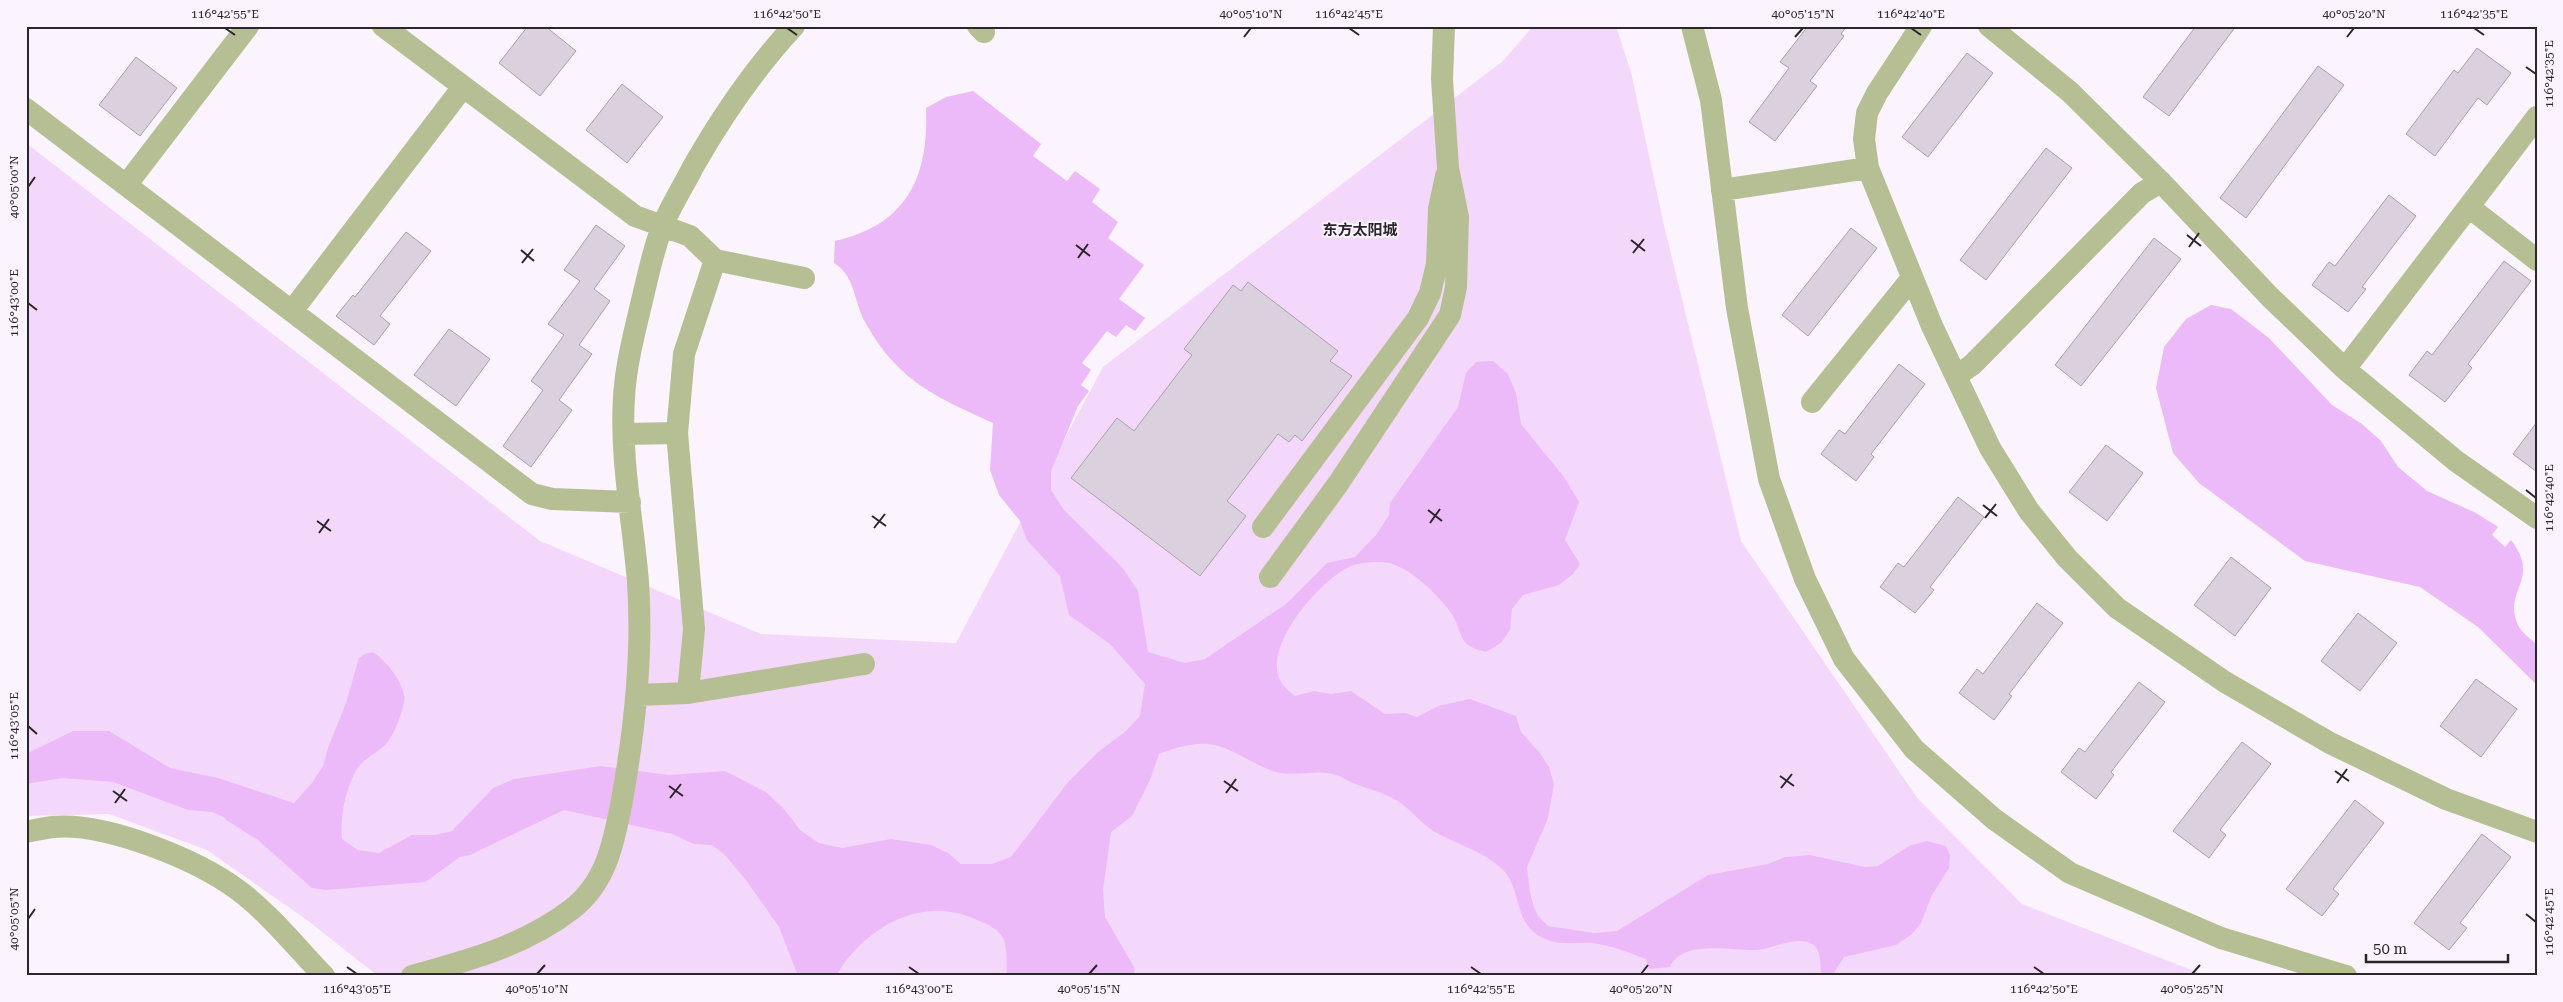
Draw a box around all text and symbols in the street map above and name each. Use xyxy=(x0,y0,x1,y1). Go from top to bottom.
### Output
text: 116°42'55"E xyxy=(191,7,259,21)
text: 116°42'50"E xyxy=(753,7,821,21)
text: 40°05'10"N xyxy=(1219,7,1283,21)
text: 116°42'45"E xyxy=(1315,7,1383,21)
text: 40°05'15"N xyxy=(1771,7,1835,21)
text: 116°42'40"E xyxy=(1877,7,1945,21)
text: 40°05'20"N xyxy=(2322,7,2386,21)
text: 116°42'35"E xyxy=(2440,7,2508,21)
text: 116°42'35"E xyxy=(2542,40,2556,108)
text: 40°05'00"N xyxy=(7,155,21,219)
district label: 东方太阳城 xyxy=(1322,221,1398,239)
text: 116°43'00"E xyxy=(7,269,21,337)
text: 116°42'40"E xyxy=(2542,464,2556,532)
text: 116°43'05"E xyxy=(7,692,21,760)
text: 40°05'05"N xyxy=(7,887,21,951)
text: 116°42'45"E xyxy=(2542,888,2556,956)
scale bar xyxy=(2366,932,2508,964)
text: 50 m xyxy=(2373,940,2408,958)
text: 116°43'05"E xyxy=(323,982,391,996)
text: 40°05'10"N xyxy=(505,982,569,996)
text: 116°43'00"E xyxy=(885,982,953,996)
text: 40°05'15"N xyxy=(1057,982,1121,996)
text: 116°42'55"E xyxy=(1447,982,1515,996)
text: 40°05'20"N xyxy=(1609,982,1673,996)
text: 116°42'50"E xyxy=(2010,982,2078,996)
text: 40°05'25"N xyxy=(2160,982,2224,996)

